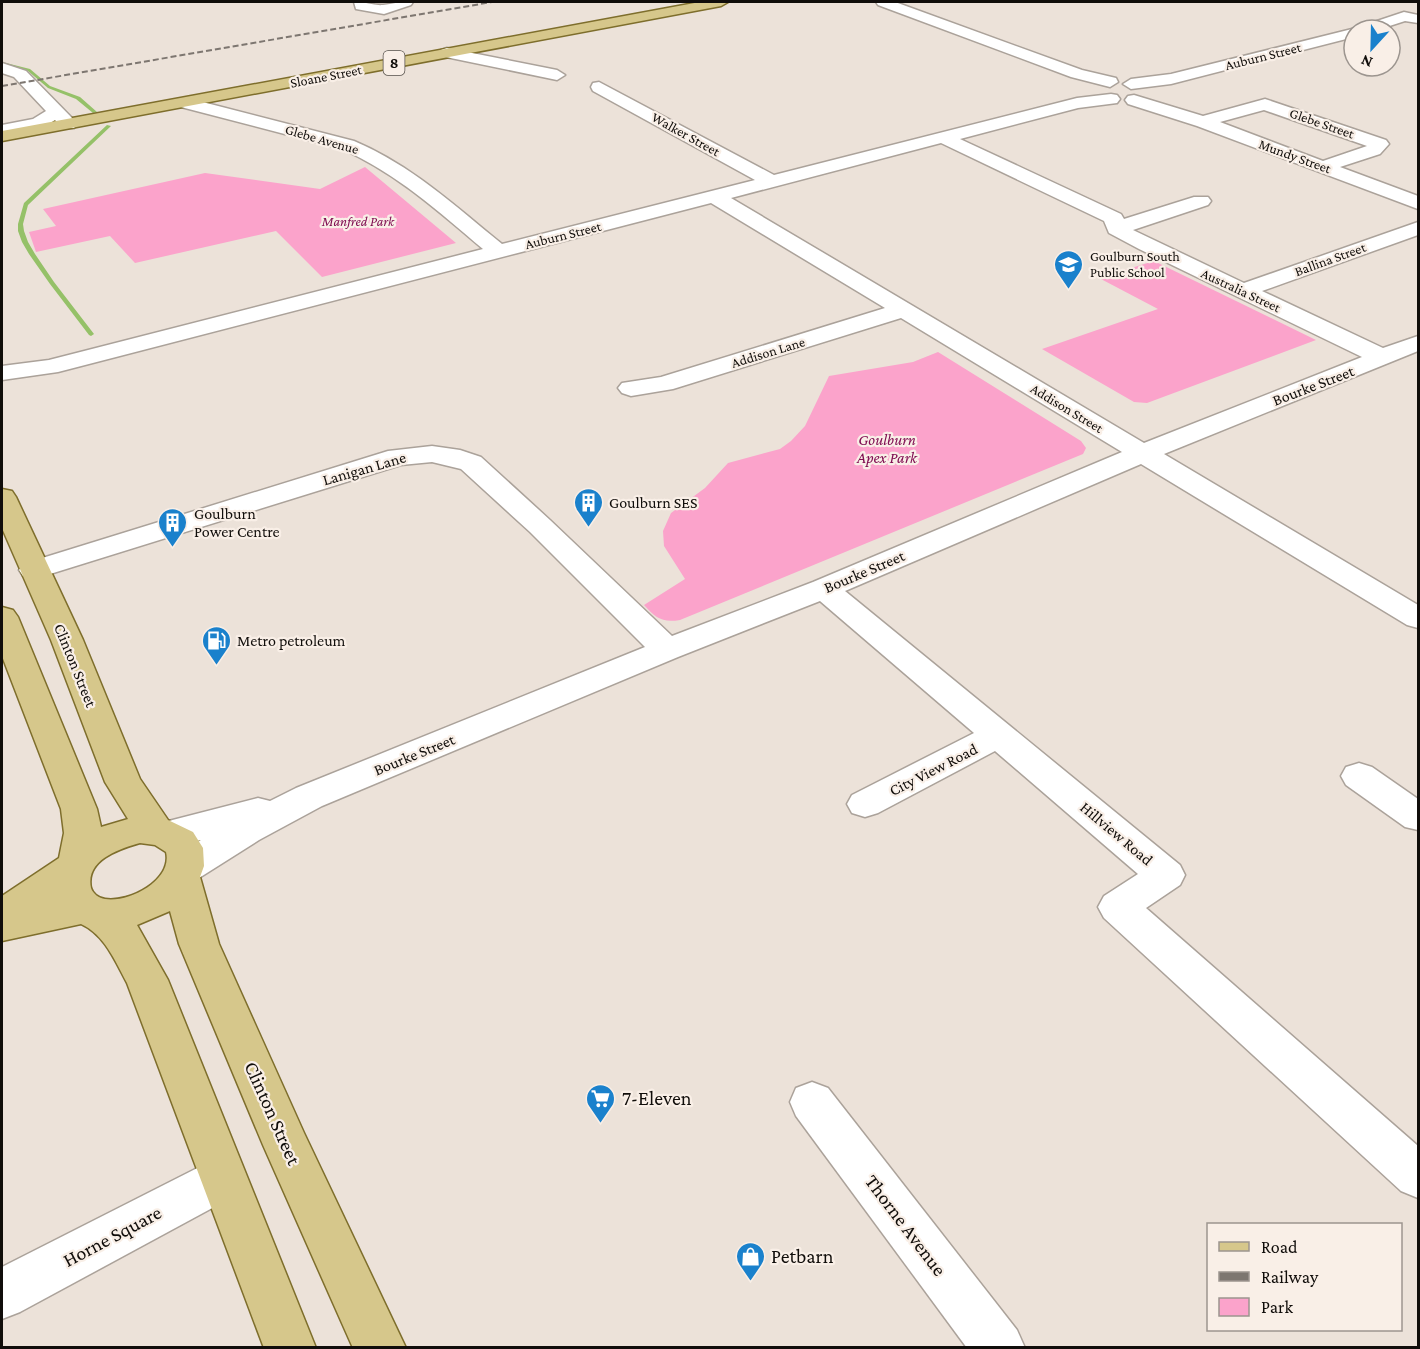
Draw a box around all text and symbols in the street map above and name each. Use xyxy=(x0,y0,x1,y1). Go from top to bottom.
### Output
north arrow xyxy=(1342,18,1402,78)
street label: Auburn Street xyxy=(1223,39,1303,73)
road number: 8 xyxy=(384,51,404,75)
text: N xyxy=(1358,51,1375,71)
street label: Sloane Street xyxy=(289,61,364,91)
street label: Glebe Street xyxy=(1288,104,1357,142)
street label: Walker Street xyxy=(649,109,723,159)
street label: Glebe Avenue xyxy=(283,121,361,157)
street label: Mundy Street xyxy=(1257,136,1334,177)
park label: Manfred Park xyxy=(321,213,395,229)
street label: Auburn Street xyxy=(523,218,603,252)
street label: Ballina Street xyxy=(1292,239,1368,279)
school or university icon: Goulburn South Public School xyxy=(1053,248,1085,290)
place label: Goulburn South Public School xyxy=(1090,248,1180,280)
street label: Australia Street xyxy=(1199,265,1284,316)
street label: Addison Lane xyxy=(729,333,807,371)
street label: Bourke Street xyxy=(1270,362,1357,409)
street label: Addison Street xyxy=(1028,380,1106,436)
park label: Goulburn Apex Park xyxy=(856,431,918,467)
street label: Lanigan Lane xyxy=(321,448,408,489)
building icon: Goulburn SES xyxy=(572,486,604,528)
place label: Goulburn SES xyxy=(609,494,697,511)
place label: Goulburn Power Centre xyxy=(194,505,280,540)
building icon: Goulburn Power Centre xyxy=(157,506,189,548)
street label: Bourke Street xyxy=(821,547,908,596)
street label: Clinton Street xyxy=(51,621,100,710)
fuel station icon: Metro petroleum xyxy=(200,624,232,666)
place label: Metro petroleum xyxy=(237,632,346,650)
street label: Bourke Street xyxy=(371,730,458,778)
street label: City View Road xyxy=(886,740,981,800)
street label: Hillview Road xyxy=(1077,798,1157,869)
street label: Clinton Street xyxy=(240,1058,306,1168)
supermarket icon: 7-Eleven xyxy=(585,1082,617,1124)
place label: 7-Eleven xyxy=(622,1087,692,1109)
street label: Thorne Avenue xyxy=(861,1170,951,1280)
street label: Horne Square xyxy=(59,1201,166,1272)
legend xyxy=(1207,1223,1402,1331)
text: Road xyxy=(1261,1237,1298,1257)
shop icon: Petbarn xyxy=(734,1240,766,1282)
place label: Petbarn xyxy=(771,1245,834,1267)
text: Railway xyxy=(1261,1267,1319,1287)
text: Park xyxy=(1261,1297,1293,1317)

